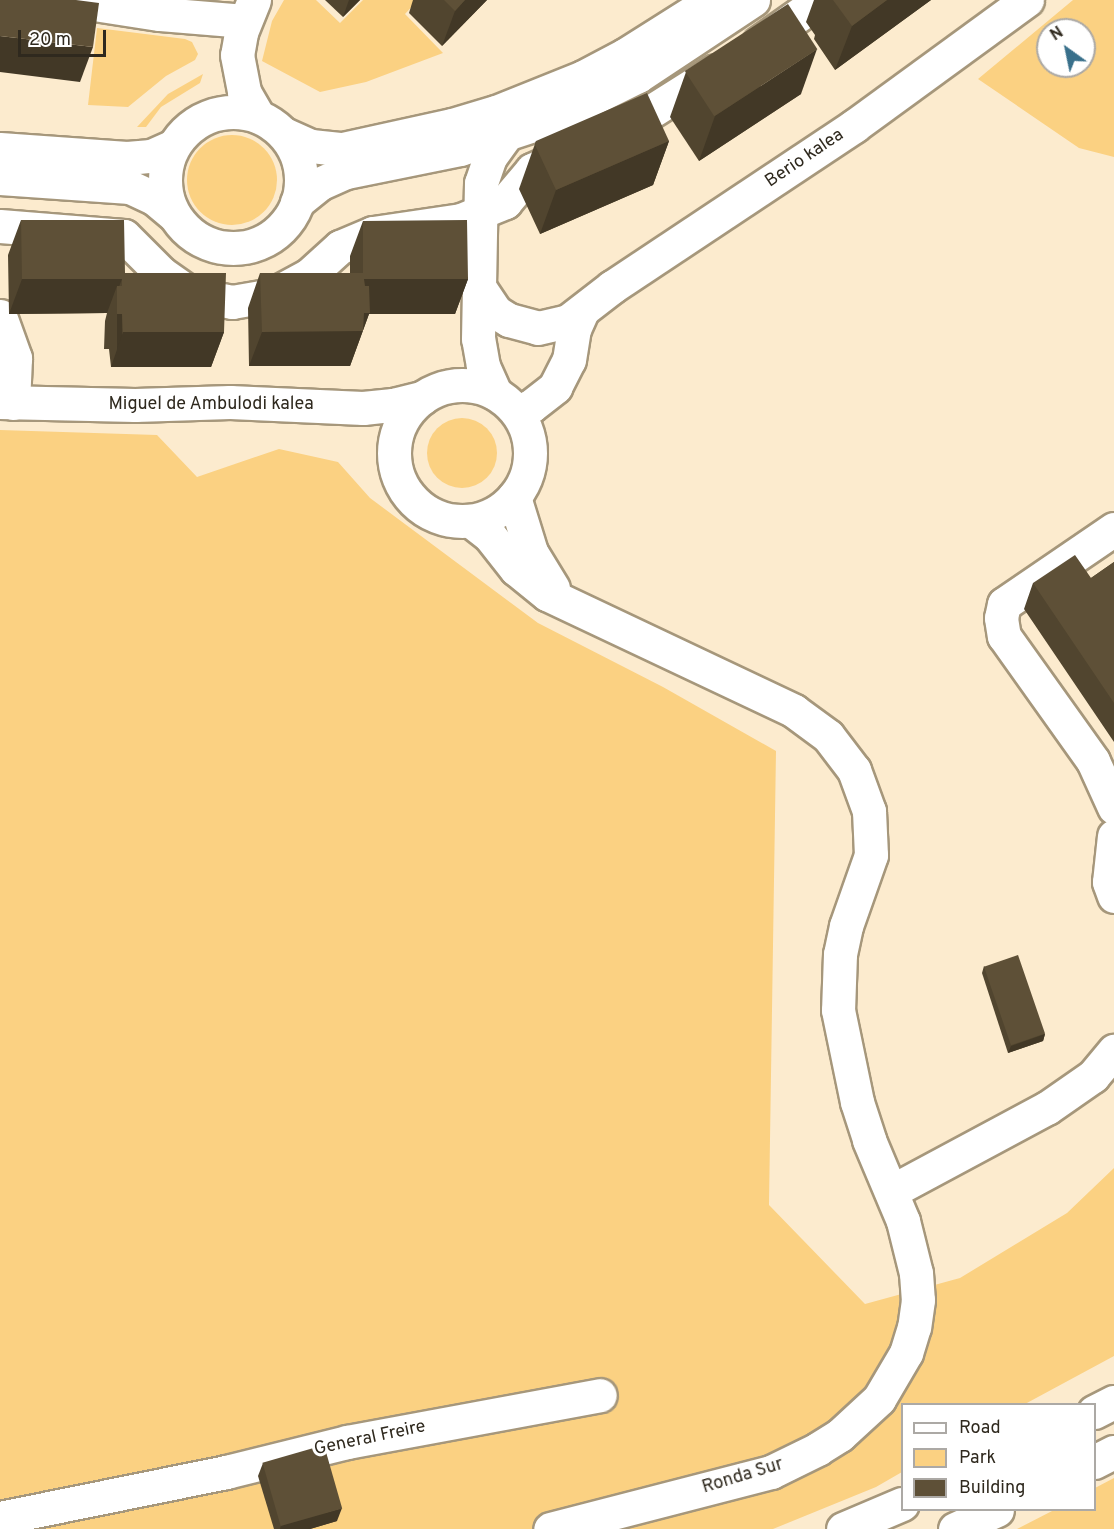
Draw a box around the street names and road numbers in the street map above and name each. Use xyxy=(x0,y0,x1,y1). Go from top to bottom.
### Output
street label: Berio kalea xyxy=(762,125,848,193)
street label: Miguel de Ambulodi kalea xyxy=(108,394,314,416)
street label: General Freire xyxy=(312,1417,428,1461)
street label: Ronda Sur xyxy=(700,1454,786,1500)

